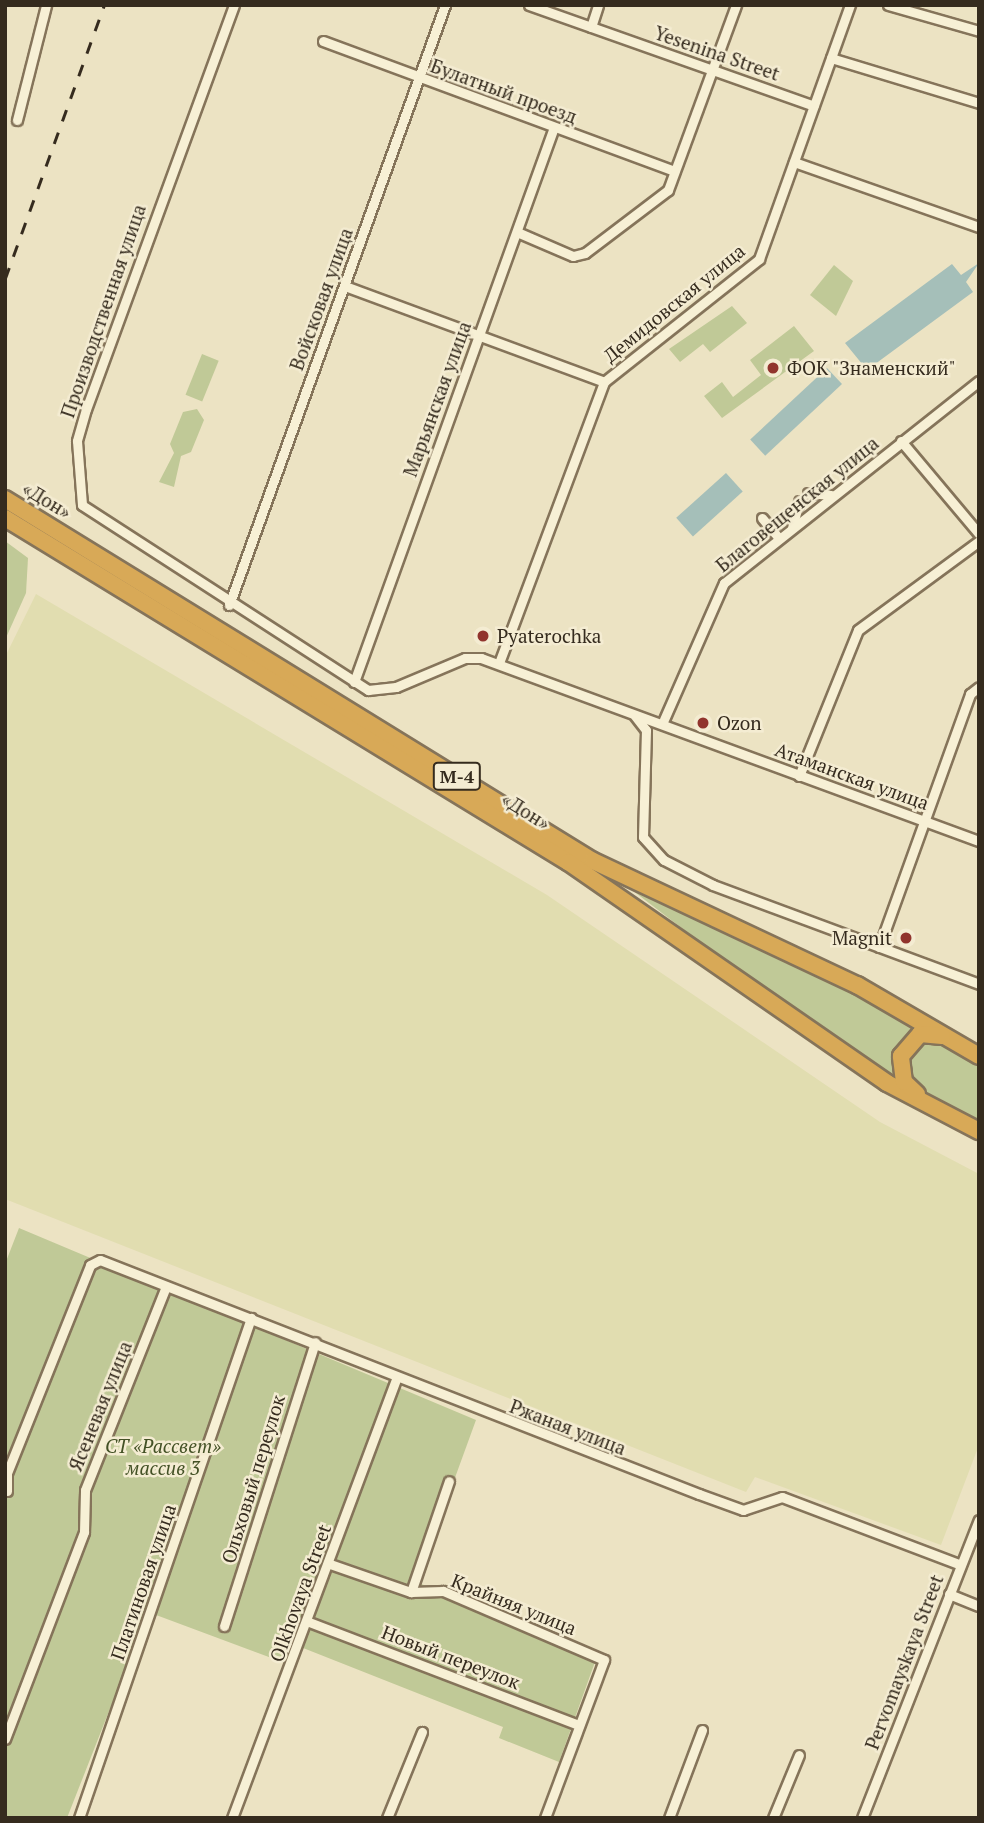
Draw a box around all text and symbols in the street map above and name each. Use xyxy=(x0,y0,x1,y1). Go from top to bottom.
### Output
street label: Yesenina Street xyxy=(651,21,783,85)
street label: Булатный проезд xyxy=(428,54,580,128)
street label: Производственная улица xyxy=(56,201,150,421)
street label: Войсковая улица xyxy=(285,225,357,373)
street label: Демидовская улица xyxy=(599,239,749,367)
street label: Марьянская улица xyxy=(398,318,476,480)
place label: ФОК "Знаменский" xyxy=(787,357,957,379)
marker: ФОК "Знаменский" xyxy=(765,360,781,376)
street label: Благовещенская улица xyxy=(711,431,883,577)
street label: «Дон» xyxy=(19,477,75,523)
place label: Pyaterochka xyxy=(497,625,601,647)
marker: Pyaterochka xyxy=(475,628,491,644)
place label: Ozon xyxy=(717,712,762,734)
marker: Ozon xyxy=(695,715,711,731)
street label: Атаманская улица xyxy=(772,738,932,814)
road number: М-4 xyxy=(433,762,482,790)
street label: «Дон» xyxy=(498,787,554,835)
place label: Magnit xyxy=(832,927,892,949)
marker: Magnit xyxy=(898,930,914,946)
street label: Ясеневая улица xyxy=(64,1338,136,1474)
street label: Ольховый переулок xyxy=(217,1392,289,1566)
street label: Ржаная улица xyxy=(507,1394,629,1460)
park label: СТ «Рассвет» массив 3 xyxy=(105,1435,221,1479)
street label: Платиновая улица xyxy=(106,1501,180,1663)
street label: Olkhovaya Street xyxy=(265,1521,335,1665)
street label: Крайняя улица xyxy=(448,1569,580,1639)
street label: Pervomayskaya Street xyxy=(860,1571,948,1753)
street label: Новый переулок xyxy=(379,1620,523,1694)

